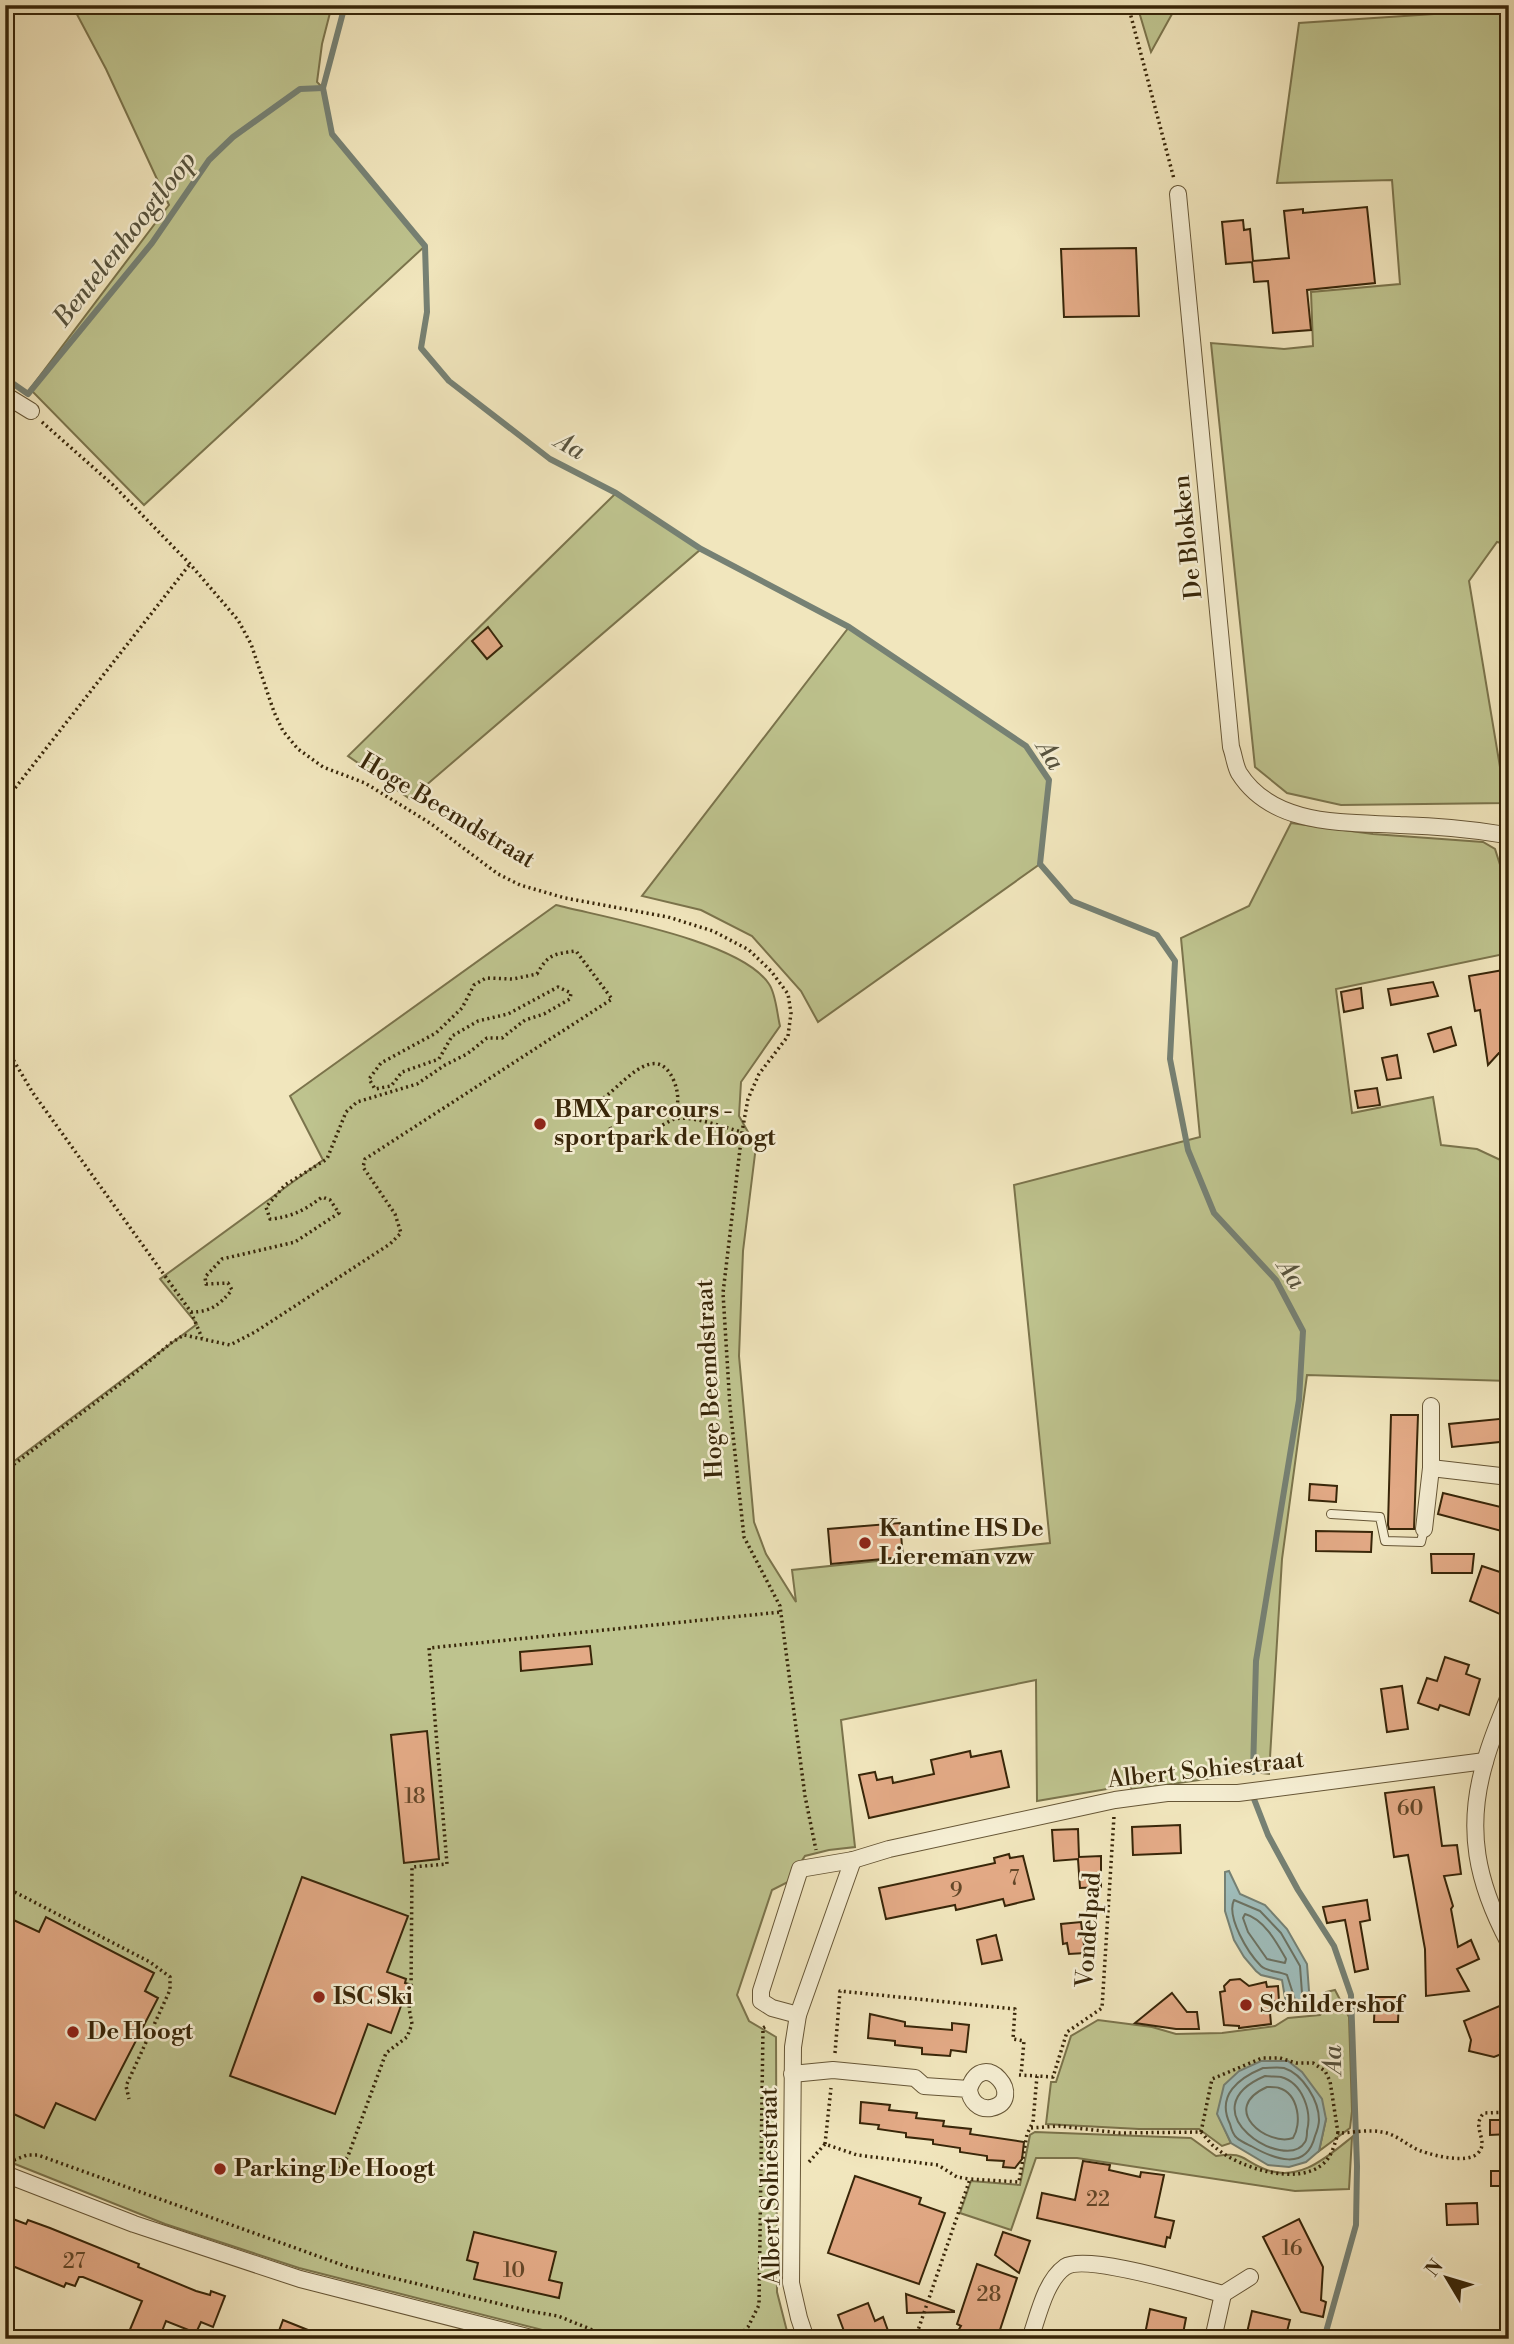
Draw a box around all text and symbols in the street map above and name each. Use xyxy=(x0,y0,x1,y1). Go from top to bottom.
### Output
water label: Bentelenhoogtloop xyxy=(46,145,204,334)
water label: Aa xyxy=(547,423,591,467)
street label: De Blokken xyxy=(1167,474,1209,600)
water label: Aa xyxy=(1027,732,1072,776)
street label: Hoge Beemdstraat xyxy=(354,747,541,876)
place label: BMX parcours - sportpark de Hoogt xyxy=(554,1095,776,1153)
marker: BMX parcours - sportpark de Hoogt xyxy=(532,1116,548,1132)
water label: Aa xyxy=(1268,1250,1313,1296)
street label: Hoge Beemdstraat xyxy=(690,1278,730,1480)
place label: Kantine HS De Liereman vzw xyxy=(879,1514,1044,1572)
marker: Kantine HS De Liereman vzw xyxy=(857,1535,873,1551)
street label: Albert Sohiestraat xyxy=(1105,1745,1306,1795)
house number: 18 xyxy=(404,1784,426,1810)
house number: 60 xyxy=(1397,1796,1423,1822)
house number: 7 xyxy=(1009,1866,1020,1892)
street label: Vondelpad xyxy=(1070,1871,1108,1990)
house number: 9 xyxy=(950,1878,962,1904)
place label: ISC Ski xyxy=(333,1982,413,2012)
marker: ISC Ski xyxy=(311,1989,327,2005)
place label: Schildershof xyxy=(1260,1990,1407,2020)
marker: Schildershof xyxy=(1238,1997,1254,2013)
place label: De Hoogt xyxy=(87,2017,194,2047)
marker: De Hoogt xyxy=(65,2024,81,2040)
water label: Aa xyxy=(1317,2045,1349,2078)
street label: Albert Sohiestraat xyxy=(754,2086,788,2286)
place label: Parking De Hoogt xyxy=(234,2154,436,2184)
marker: Parking De Hoogt xyxy=(212,2161,228,2177)
house number: 22 xyxy=(1086,2187,1110,2213)
house number: 16 xyxy=(1281,2236,1303,2262)
north arrow xyxy=(1412,2242,1482,2312)
house number: 27 xyxy=(63,2249,86,2275)
text: N xyxy=(1420,2255,1448,2281)
house number: 10 xyxy=(503,2258,525,2284)
house number: 28 xyxy=(977,2282,1001,2308)

